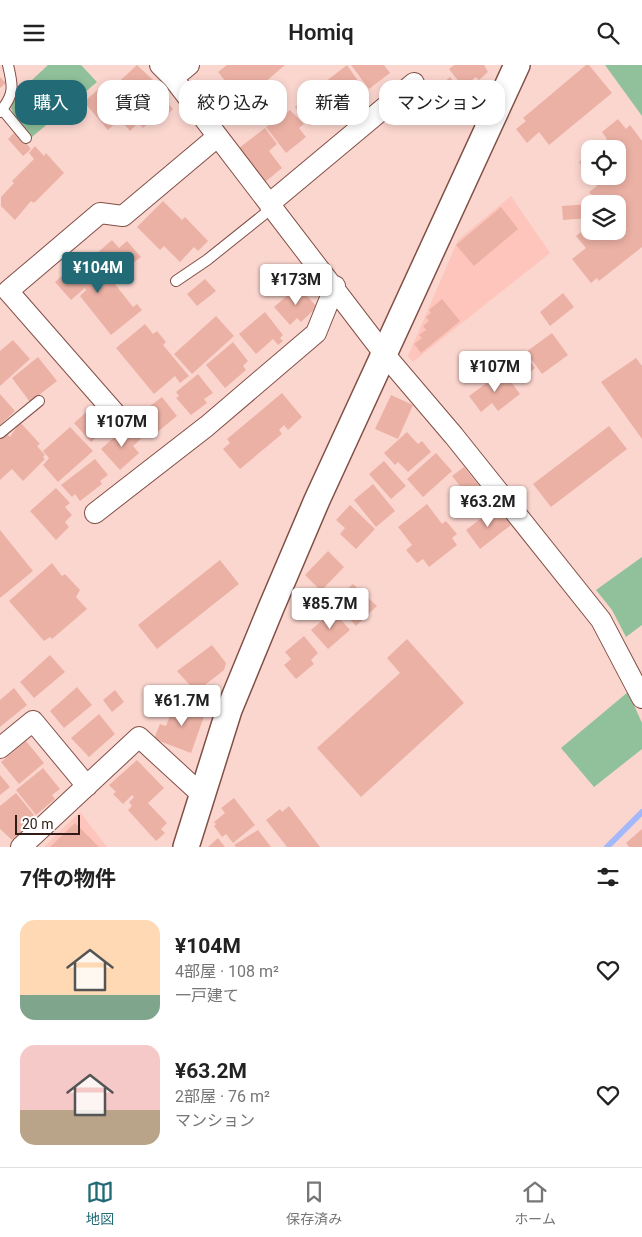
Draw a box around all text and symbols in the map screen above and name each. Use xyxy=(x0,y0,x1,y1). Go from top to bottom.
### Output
icon: menu xyxy=(20,19,48,47)
icon: search xyxy=(594,19,622,47)
text: Homiq xyxy=(288,20,354,45)
chip: 購入 xyxy=(15,80,87,125)
chip: 賃貸 xyxy=(97,80,169,125)
chip: 絞り込み xyxy=(179,80,287,125)
chip: 新着 xyxy=(297,80,369,125)
chip: マンション xyxy=(379,80,505,125)
map controls xyxy=(581,140,626,240)
button: locate xyxy=(581,140,626,185)
button: layers xyxy=(581,195,626,240)
pin: ¥104M xyxy=(63,251,133,294)
text: ¥104M xyxy=(73,258,123,277)
pin: ¥173M xyxy=(261,263,331,306)
text: ¥173M xyxy=(271,270,321,289)
pin: ¥107M xyxy=(460,351,530,393)
text: ¥107M xyxy=(470,357,520,376)
pin: ¥107M xyxy=(87,405,157,448)
text: ¥107M xyxy=(97,412,147,431)
pin: ¥63.2M xyxy=(447,485,529,528)
text: ¥63.2M xyxy=(461,492,515,511)
pin: ¥85.7M xyxy=(289,587,371,630)
text: ¥85.7M xyxy=(303,594,357,613)
pin: ¥61.7M xyxy=(141,685,223,727)
text: ¥61.7M xyxy=(155,691,209,710)
scale bar xyxy=(15,812,80,835)
text: 20 m xyxy=(22,816,54,832)
icon: filters xyxy=(594,863,622,891)
text: 7件の物件 xyxy=(20,867,116,891)
text: ¥104M xyxy=(175,934,241,958)
icon: home xyxy=(60,940,120,1000)
icon: heart xyxy=(594,956,622,984)
text: 4部屋 · 108 m² xyxy=(175,962,279,981)
text: 一戸建て xyxy=(175,986,239,1005)
text: ¥63.2M xyxy=(175,1059,247,1083)
icon: home xyxy=(60,1065,120,1125)
icon: heart xyxy=(594,1081,622,1109)
text: 2部屋 · 76 m² xyxy=(175,1087,270,1106)
text: マンション xyxy=(175,1111,255,1130)
tab: 地図 xyxy=(86,1178,114,1228)
tab: 保存済み xyxy=(286,1178,342,1228)
tab: ホーム xyxy=(514,1178,556,1228)

